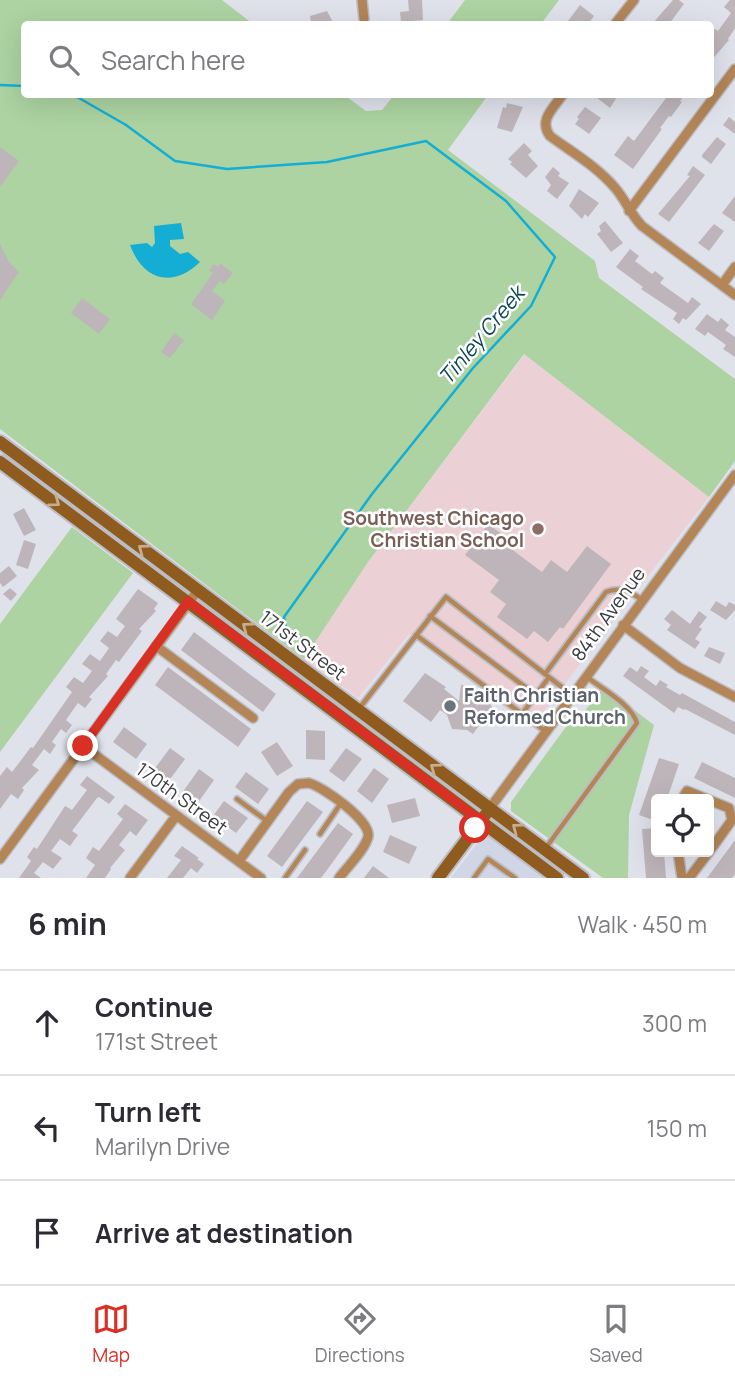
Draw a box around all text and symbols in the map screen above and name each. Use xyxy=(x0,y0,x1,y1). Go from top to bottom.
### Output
search box xyxy=(21,21,714,98)
icon: search xyxy=(45,41,83,79)
text: Search here xyxy=(101,42,246,78)
water label: Tinley Creek xyxy=(432,278,532,390)
one-way arrow xyxy=(47,494,60,507)
place label: Southwest Chicago Christian School xyxy=(343,505,524,553)
marker: Southwest Chicago Christian School xyxy=(530,521,546,537)
one-way arrow xyxy=(138,544,151,557)
street label: 84th Avenue xyxy=(565,562,651,666)
street label: 171st Street xyxy=(255,604,351,686)
one-way arrow xyxy=(243,623,255,636)
place label: Faith Christian Reformed Church xyxy=(464,682,626,730)
marker: Faith Christian Reformed Church xyxy=(442,698,458,714)
route end xyxy=(67,730,98,761)
street label: 170th Street xyxy=(131,756,233,840)
one-way arrow xyxy=(431,763,443,776)
map controls xyxy=(651,794,714,857)
button: locate xyxy=(651,794,714,857)
route start xyxy=(459,812,490,843)
one-way arrow xyxy=(512,824,525,837)
text: 6 min xyxy=(28,903,107,944)
text: Walk · 450 m xyxy=(578,908,707,940)
text: Continue xyxy=(95,989,213,1025)
icon: ahead xyxy=(28,1004,66,1042)
text: 300 m xyxy=(642,1007,707,1039)
text: 171st Street xyxy=(95,1025,218,1057)
text: Turn left xyxy=(95,1094,202,1130)
icon: left xyxy=(28,1109,66,1147)
text: 150 m xyxy=(647,1112,707,1144)
text: Marilyn Drive xyxy=(95,1130,230,1162)
icon: arrive xyxy=(28,1214,66,1252)
text: Arrive at destination xyxy=(95,1215,353,1251)
tab: Map xyxy=(92,1300,130,1368)
tab: Directions xyxy=(315,1300,405,1368)
tab: Saved xyxy=(589,1300,643,1368)

